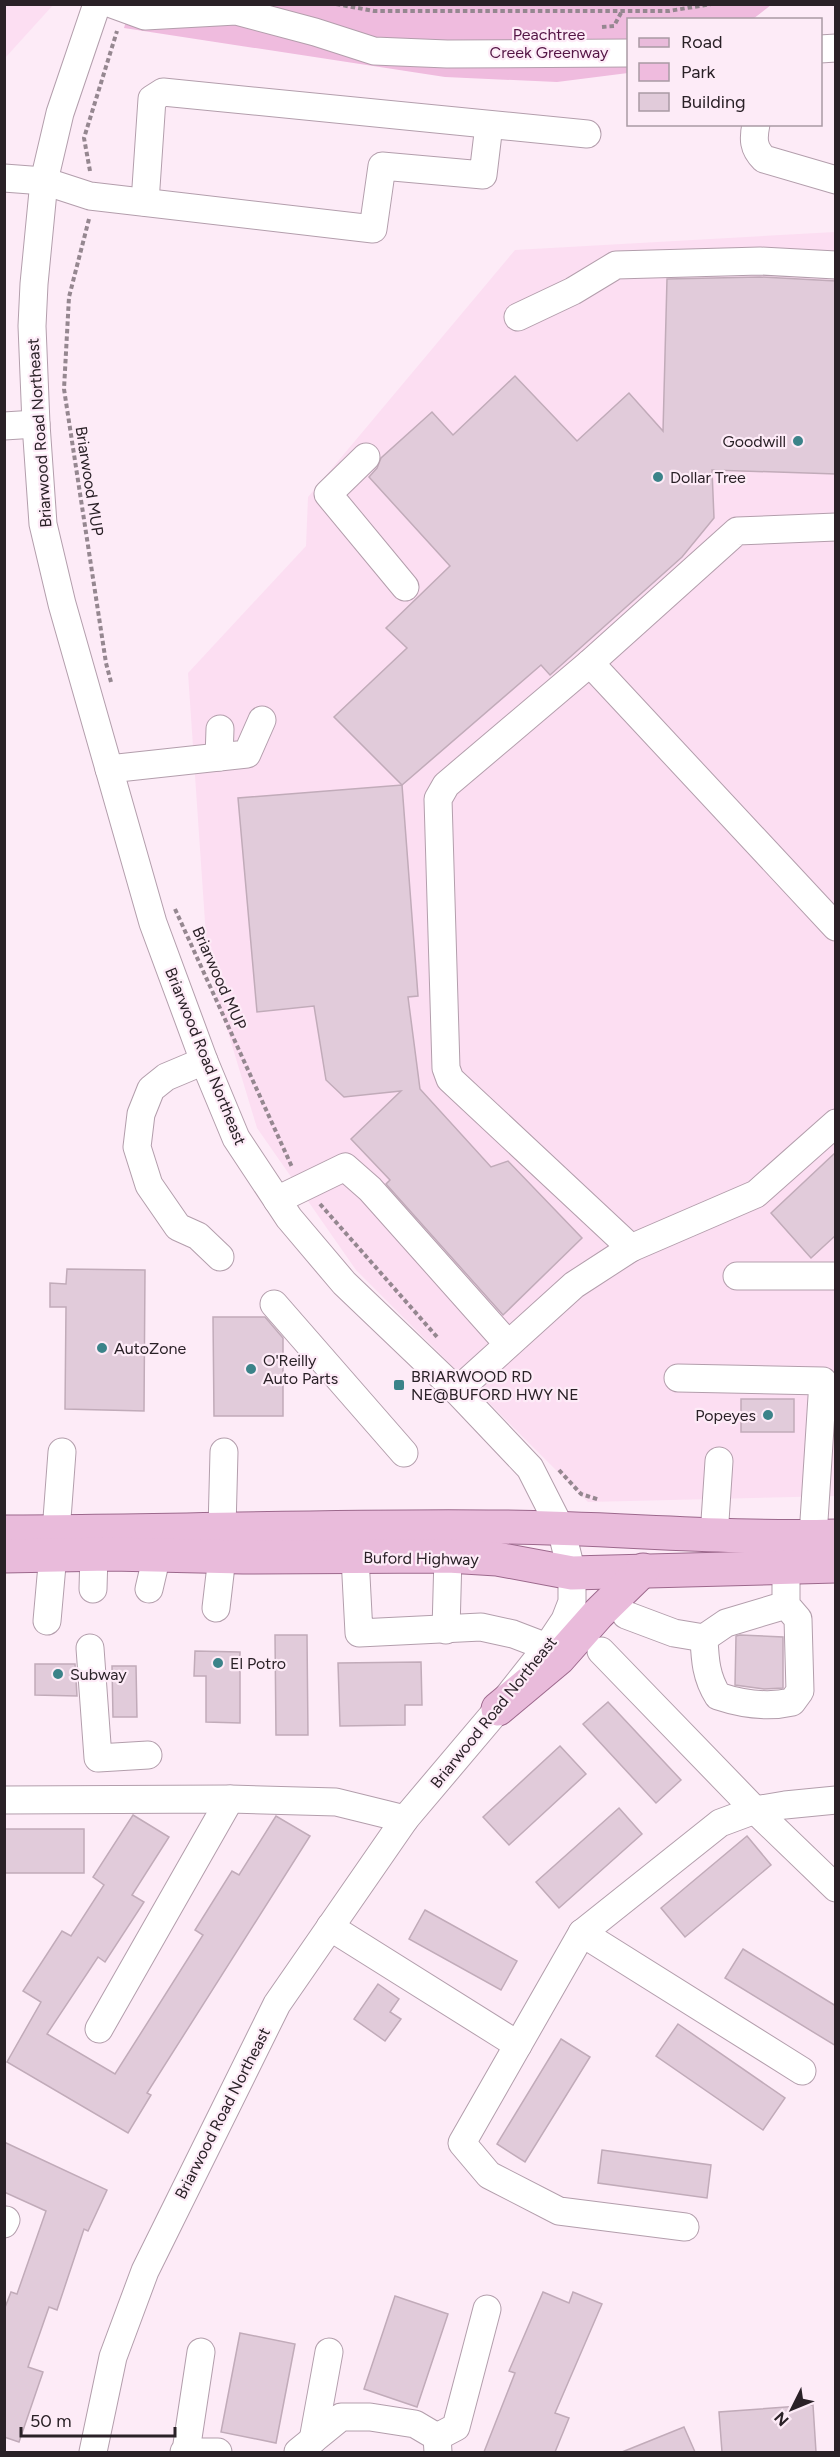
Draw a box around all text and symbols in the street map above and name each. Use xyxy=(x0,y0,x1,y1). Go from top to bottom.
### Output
legend xyxy=(627,18,822,126)
park label: Peachtree Creek Greenway xyxy=(490,25,609,62)
text: Road xyxy=(681,31,722,53)
text: Park xyxy=(681,61,716,83)
text: Building xyxy=(681,91,746,113)
street label: Briarwood Road Northeast xyxy=(23,338,56,528)
street label: Briarwood MUP xyxy=(71,425,108,537)
place label: Goodwill xyxy=(723,432,786,451)
marker: Goodwill xyxy=(791,434,805,448)
place label: Dollar Tree xyxy=(670,468,746,487)
marker: Dollar Tree xyxy=(651,470,665,484)
street label: Briarwood MUP xyxy=(188,924,251,1033)
street label: Briarwood Road Northeast xyxy=(161,965,250,1148)
place label: AutoZone xyxy=(114,1339,187,1358)
marker: AutoZone xyxy=(95,1341,109,1355)
place label: O'Reilly Auto Parts xyxy=(263,1351,338,1388)
marker: O'Reilly Auto Parts xyxy=(244,1362,258,1376)
place label: BRIARWOOD RD NE@BUFORD HWY NE xyxy=(411,1367,579,1404)
marker: BRIARWOOD RD NE@BUFORD HWY NE xyxy=(392,1378,406,1392)
place label: Popeyes xyxy=(695,1406,756,1425)
marker: Popeyes xyxy=(761,1408,775,1422)
street label: Buford Highway xyxy=(363,1548,479,1569)
street label: Briarwood Road Northeast xyxy=(426,1633,561,1792)
place label: El Potro xyxy=(230,1654,286,1673)
marker: El Potro xyxy=(211,1656,225,1670)
place label: Subway xyxy=(70,1665,127,1684)
marker: Subway xyxy=(51,1667,65,1681)
street label: Briarwood Road Northeast xyxy=(171,2024,274,2202)
north arrow xyxy=(762,2379,822,2439)
scale bar xyxy=(21,2400,176,2438)
text: N xyxy=(770,2408,793,2430)
text: 50 m xyxy=(30,2410,72,2432)

